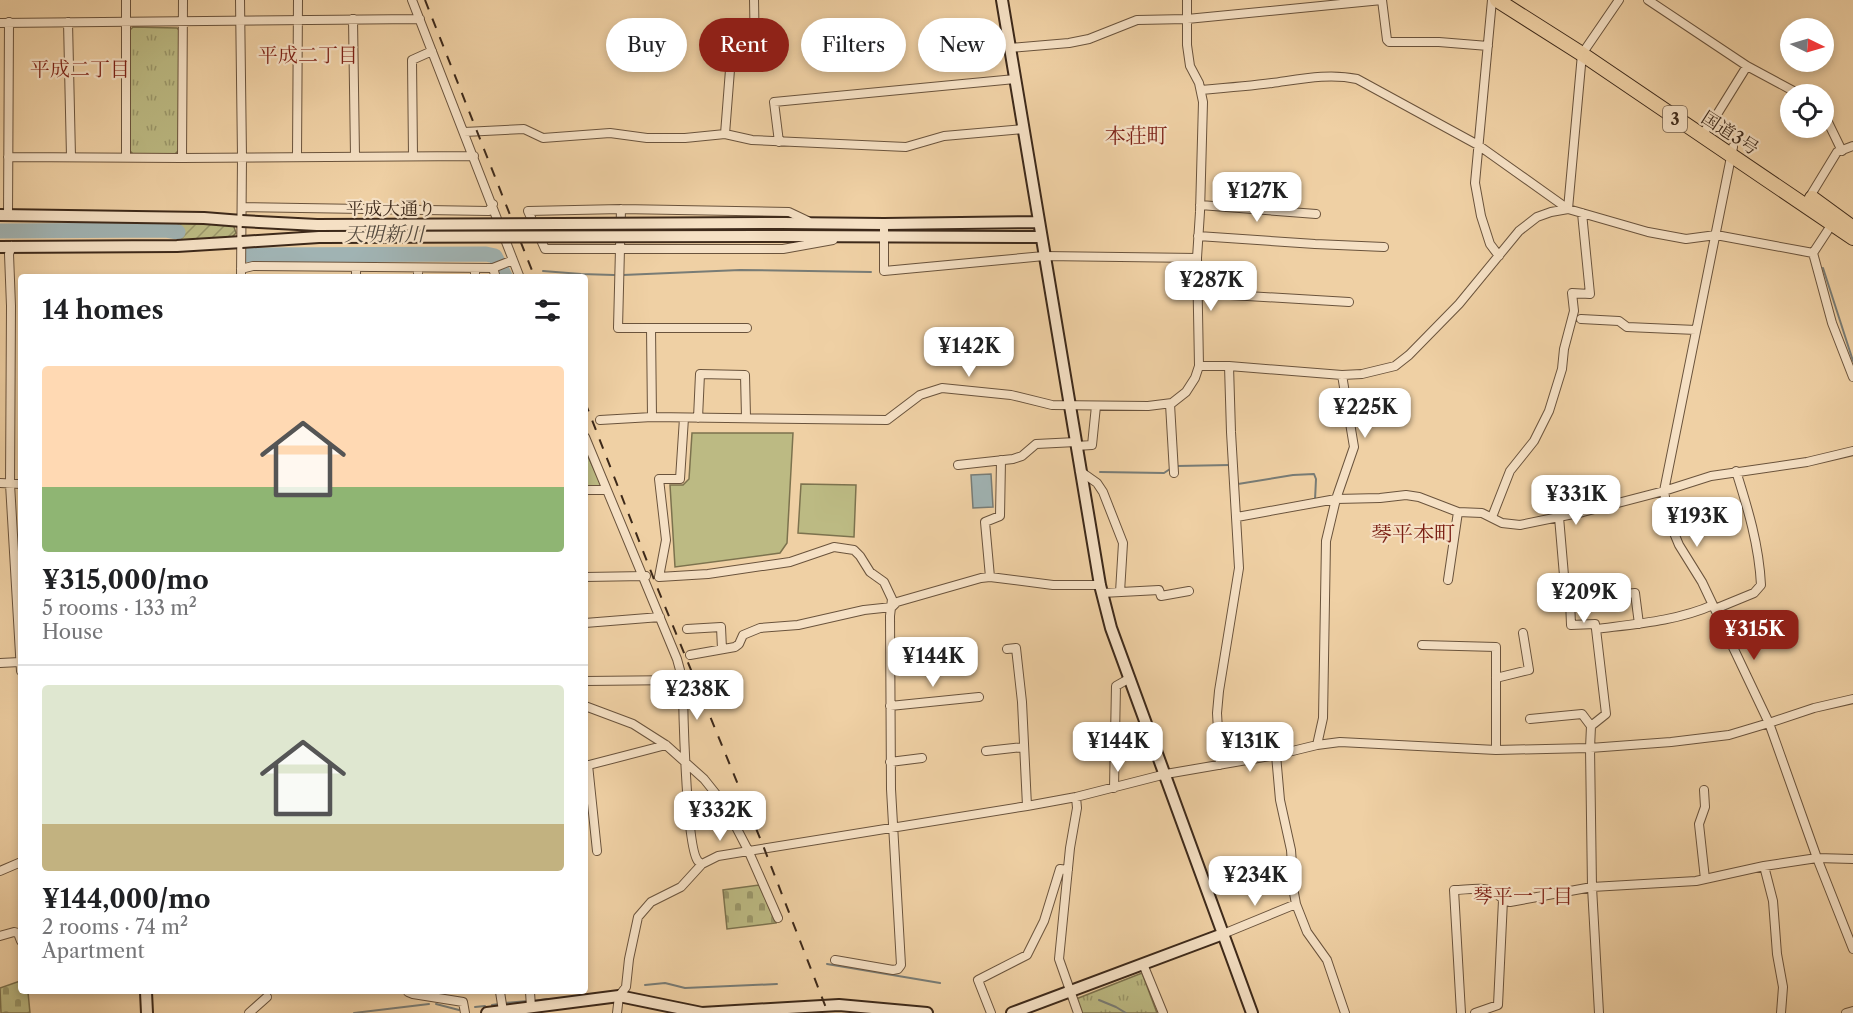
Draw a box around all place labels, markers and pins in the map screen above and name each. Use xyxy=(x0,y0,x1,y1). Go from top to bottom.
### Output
pin: ¥127K xyxy=(1215,172,1299,223)
pin: ¥287K xyxy=(1169,261,1253,312)
pin: ¥142K xyxy=(927,327,1011,378)
pin: ¥225K xyxy=(1323,388,1407,439)
pin: ¥331K xyxy=(1534,475,1618,526)
pin: ¥193K xyxy=(1655,497,1739,548)
pin: ¥209K xyxy=(1542,573,1626,624)
pin: ¥315K xyxy=(1712,610,1796,661)
pin: ¥144K xyxy=(891,637,975,688)
pin: ¥238K xyxy=(655,670,739,721)
pin: ¥144K xyxy=(1076,722,1160,773)
pin: ¥131K xyxy=(1208,722,1292,773)
pin: ¥332K xyxy=(678,791,762,842)
pin: ¥234K xyxy=(1213,856,1297,907)

